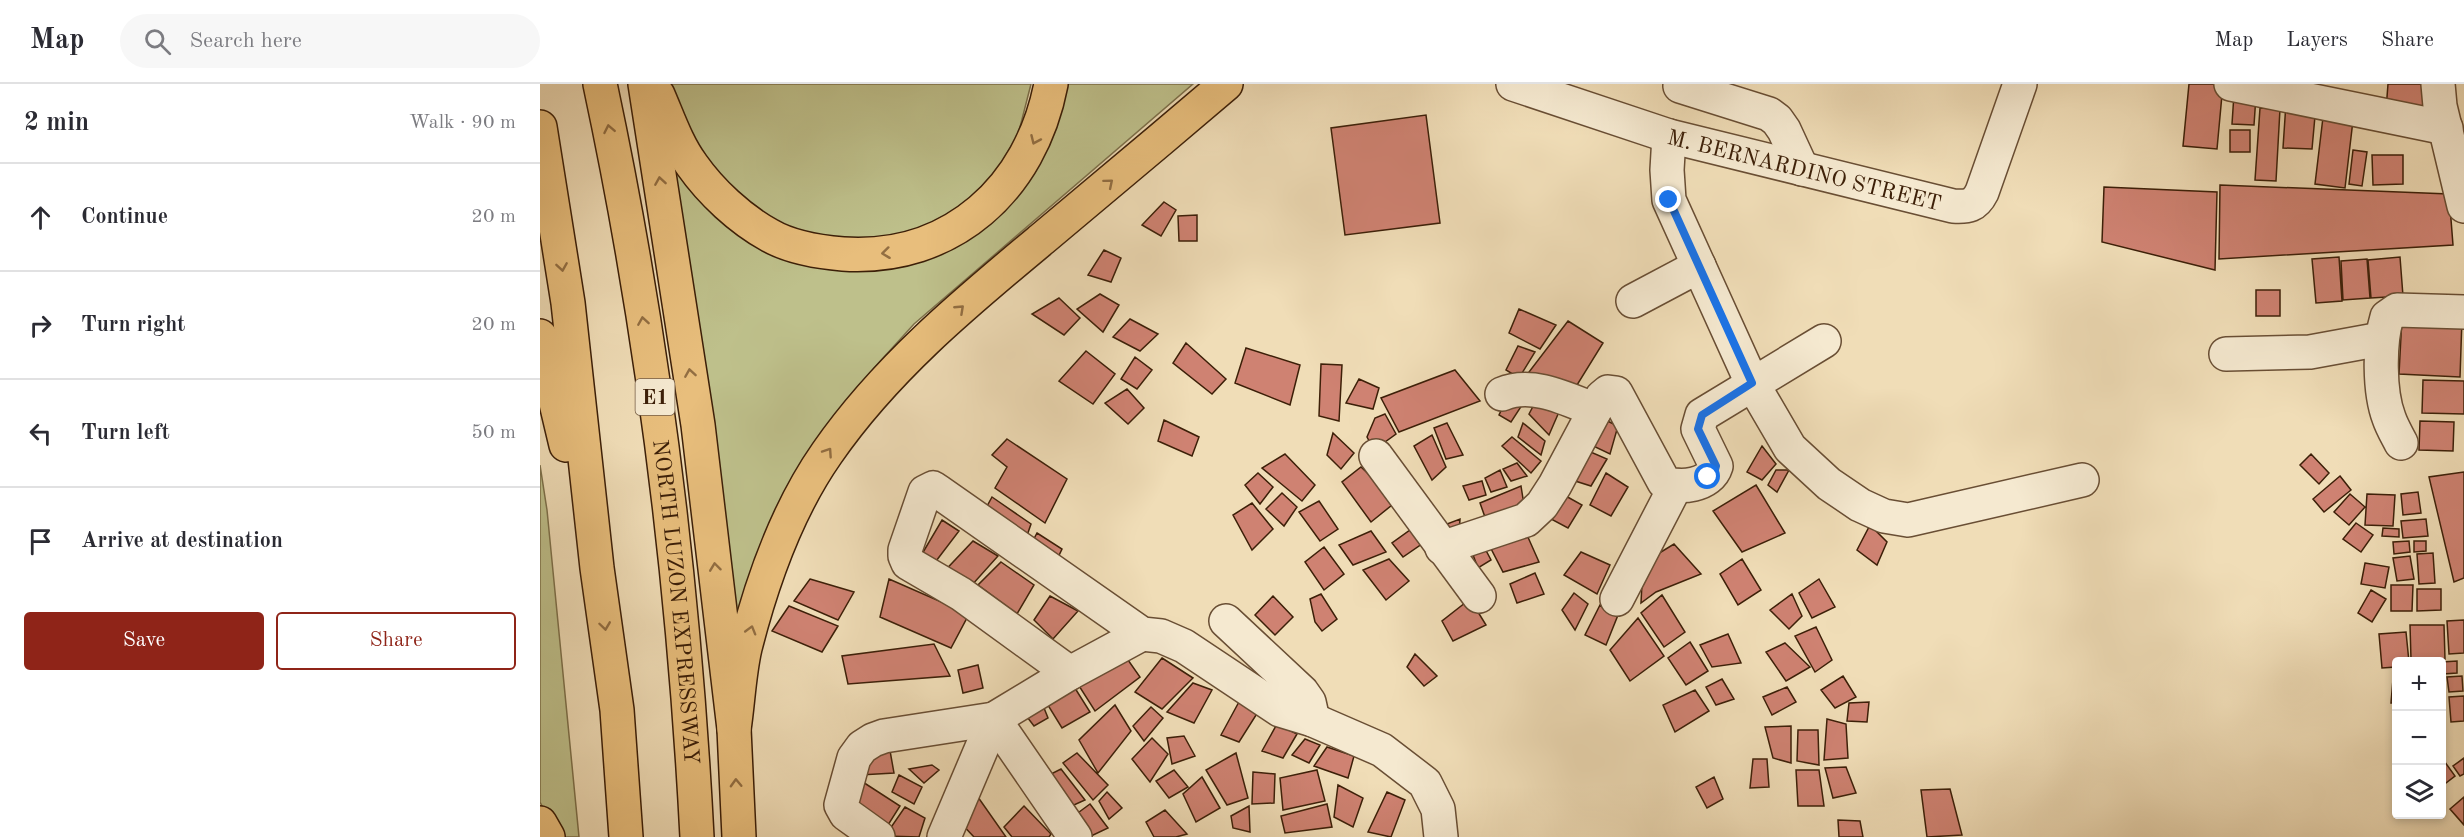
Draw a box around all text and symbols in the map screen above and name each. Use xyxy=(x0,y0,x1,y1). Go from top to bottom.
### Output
search box xyxy=(120,14,540,68)
icon: search xyxy=(141,25,174,58)
text: Map xyxy=(30,27,84,55)
text: Search here xyxy=(189,30,302,52)
text: Map xyxy=(2214,30,2253,51)
text: Layers xyxy=(2286,30,2348,51)
text: Share xyxy=(2381,30,2434,51)
text: 2 min xyxy=(24,110,89,136)
text: Walk · 90 m xyxy=(409,113,516,133)
one-way arrow xyxy=(603,124,616,134)
street label: M. BERNARDINO STREET xyxy=(1665,127,1943,216)
one-way arrow xyxy=(1030,133,1042,144)
one-way arrow xyxy=(655,176,667,185)
one-way arrow xyxy=(1102,179,1113,190)
route end xyxy=(1655,186,1681,212)
icon: ahead xyxy=(24,201,57,234)
text: Continue xyxy=(81,206,168,228)
text: 20 m xyxy=(471,207,516,227)
one-way arrow xyxy=(881,246,891,259)
one-way arrow xyxy=(556,263,568,272)
one-way arrow xyxy=(953,305,963,316)
icon: right xyxy=(24,309,57,342)
text: Turn right xyxy=(81,314,185,336)
text: 20 m xyxy=(471,315,516,335)
one-way arrow xyxy=(637,316,650,326)
one-way arrow xyxy=(684,369,696,378)
road number: E1 xyxy=(636,379,674,415)
icon: left xyxy=(24,417,57,450)
text: Turn left xyxy=(81,422,170,444)
text: 50 m xyxy=(471,423,516,443)
street label: NORTH LUZON EXPRESSWAY xyxy=(648,438,702,765)
one-way arrow xyxy=(821,448,832,459)
route start xyxy=(1694,463,1720,489)
icon: arrive xyxy=(24,525,57,558)
text: Arrive at destination xyxy=(81,530,283,552)
one-way arrow xyxy=(709,562,722,571)
button: Save xyxy=(24,612,264,670)
button: Share xyxy=(276,612,516,670)
one-way arrow xyxy=(599,621,611,630)
one-way arrow xyxy=(744,625,756,636)
map controls xyxy=(2392,657,2446,819)
button: + xyxy=(2392,657,2446,711)
button: − xyxy=(2392,711,2446,765)
button: layers xyxy=(2392,765,2446,819)
one-way arrow xyxy=(730,779,743,788)

